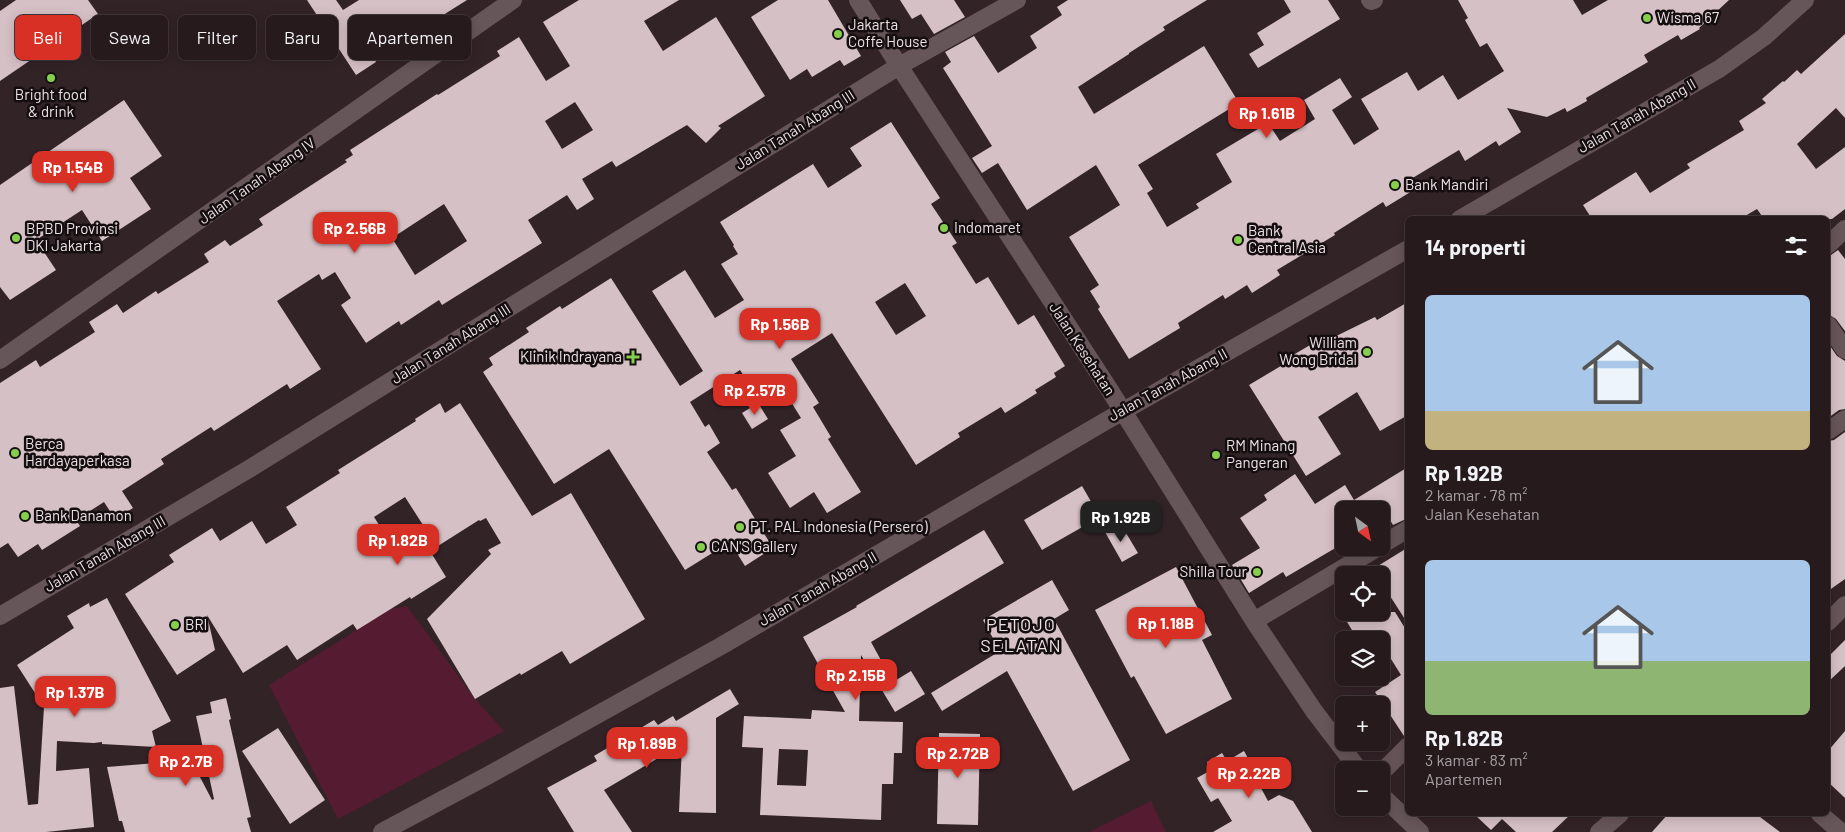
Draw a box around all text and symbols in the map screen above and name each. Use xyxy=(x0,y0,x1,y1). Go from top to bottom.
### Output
place label: Wisma 67 xyxy=(1657,8,1719,26)
marker: Wisma 67 xyxy=(1641,12,1653,24)
chip: Beli xyxy=(15,15,81,60)
chip: Sewa xyxy=(91,15,168,60)
chip: Filter xyxy=(178,15,256,60)
chip: Baru xyxy=(266,15,338,60)
chip: Apartemen xyxy=(348,15,471,60)
place label: Jakarta Coffe House xyxy=(848,15,927,50)
marker: Jakarta Coffe House xyxy=(832,28,844,40)
marker: Bright food & drink xyxy=(45,72,57,84)
street label: Jalan Tanah Abang II xyxy=(1574,74,1699,156)
place label: Bright food & drink xyxy=(15,85,87,120)
street label: Jalan Tanah Abang III xyxy=(732,85,857,173)
pin: Rp 1.61B xyxy=(1215,96,1319,139)
text: Rp 1.61B xyxy=(1239,103,1295,122)
street label: Jalan Tanah Abang IV xyxy=(195,133,318,227)
pin: Rp 1.54B xyxy=(21,150,125,193)
text: Rp 1.54B xyxy=(43,157,103,176)
place label: Bank Mandiri xyxy=(1405,175,1488,193)
marker: Bank Mandiri xyxy=(1389,179,1401,191)
pin: Rp 2.56B xyxy=(303,212,407,254)
text: Rp 2.56B xyxy=(324,218,386,237)
place label: Indomaret xyxy=(954,218,1021,236)
place label: BPBD Provinsi DKI Jakarta xyxy=(26,219,118,254)
place label: Bank Central Asia xyxy=(1248,221,1326,256)
marker: Indomaret xyxy=(938,222,950,234)
marker: BPBD Provinsi DKI Jakarta xyxy=(10,232,22,244)
icon: filters xyxy=(1782,232,1810,260)
marker: Bank Central Asia xyxy=(1232,234,1244,246)
text: 14 properti xyxy=(1425,234,1526,259)
street label: Jalan Tanah Abang III xyxy=(388,299,513,387)
street label: Jalan Kesehatan xyxy=(1046,299,1120,398)
pin: Rp 1.56B xyxy=(728,308,832,350)
text: Rp 1.56B xyxy=(750,314,810,333)
icon: home xyxy=(1573,327,1663,417)
place label: William Wong Bridal xyxy=(1279,333,1357,368)
street label: Jalan Tanah Abang II xyxy=(1105,344,1230,424)
marker: William Wong Bridal xyxy=(1361,346,1373,358)
place label: Klinik Indrayana xyxy=(520,347,622,365)
marker: Klinik Indrayana xyxy=(626,350,640,364)
pin: Rp 2.57B xyxy=(703,374,807,416)
text: Rp 2.57B xyxy=(724,380,786,399)
place label: Berca Hardayaperkasa xyxy=(25,434,130,469)
place label: RM Minang Pangeran xyxy=(1226,436,1295,471)
marker: Berca Hardayaperkasa xyxy=(9,447,21,459)
marker: RM Minang Pangeran xyxy=(1210,449,1222,461)
text: Rp 1.92B xyxy=(1425,460,1503,485)
text: 2 kamar · 78 m² xyxy=(1425,485,1527,504)
pin: Rp 1.92B xyxy=(1069,500,1173,543)
north arrow xyxy=(1335,501,1390,556)
map controls xyxy=(1335,501,1390,816)
text: Jalan Kesehatan xyxy=(1425,504,1540,523)
place label: Bank Danamon xyxy=(35,506,132,524)
text: Rp 1.92B xyxy=(1091,507,1151,526)
marker: Bank Danamon xyxy=(19,510,31,522)
street label: Jalan Tanah Abang III xyxy=(41,511,168,595)
place label: PT. PAL Indonesia (Persero) xyxy=(750,517,928,535)
marker: PT. PAL Indonesia (Persero) xyxy=(734,521,746,533)
pin: Rp 1.82B xyxy=(346,524,450,566)
text: Rp 1.82B xyxy=(368,530,428,549)
place label: CAN'S Gallery xyxy=(711,537,798,555)
marker: CAN'S Gallery xyxy=(695,541,707,553)
street label: Jalan Tanah Abang II xyxy=(755,547,880,629)
place label: Shilla Tour xyxy=(1180,562,1248,580)
marker: Shilla Tour xyxy=(1251,566,1263,578)
button: locate xyxy=(1335,566,1390,621)
icon: home xyxy=(1573,592,1663,682)
pin: Rp 1.18B xyxy=(1114,606,1218,649)
district label: PETOJO SELATAN xyxy=(980,613,1062,656)
text: Rp 1.18B xyxy=(1138,613,1194,632)
place label: BRI xyxy=(185,615,207,633)
marker: BRI xyxy=(169,619,181,631)
button: layers xyxy=(1335,631,1390,686)
pin: Rp 2.15B xyxy=(804,658,908,701)
text: Rp 2.15B xyxy=(826,665,886,684)
pin: Rp 1.37B xyxy=(23,676,127,718)
text: Rp 1.37B xyxy=(46,682,104,701)
button: + xyxy=(1335,696,1390,751)
text: Rp 1.82B xyxy=(1425,725,1503,750)
pin: Rp 1.89B xyxy=(595,726,699,769)
text: Rp 1.89B xyxy=(617,733,677,752)
pin: Rp 2.72B xyxy=(906,736,1010,779)
text: Rp 2.72B xyxy=(927,743,989,762)
pin: Rp 2.7B xyxy=(140,744,232,787)
text: 3 kamar · 83 m² xyxy=(1425,750,1528,769)
text: Rp 2.7B xyxy=(159,751,213,770)
pin: Rp 2.22B xyxy=(1197,756,1301,799)
button: − xyxy=(1335,761,1390,816)
text: Rp 2.22B xyxy=(1217,763,1281,782)
text: Apartemen xyxy=(1425,769,1502,788)

